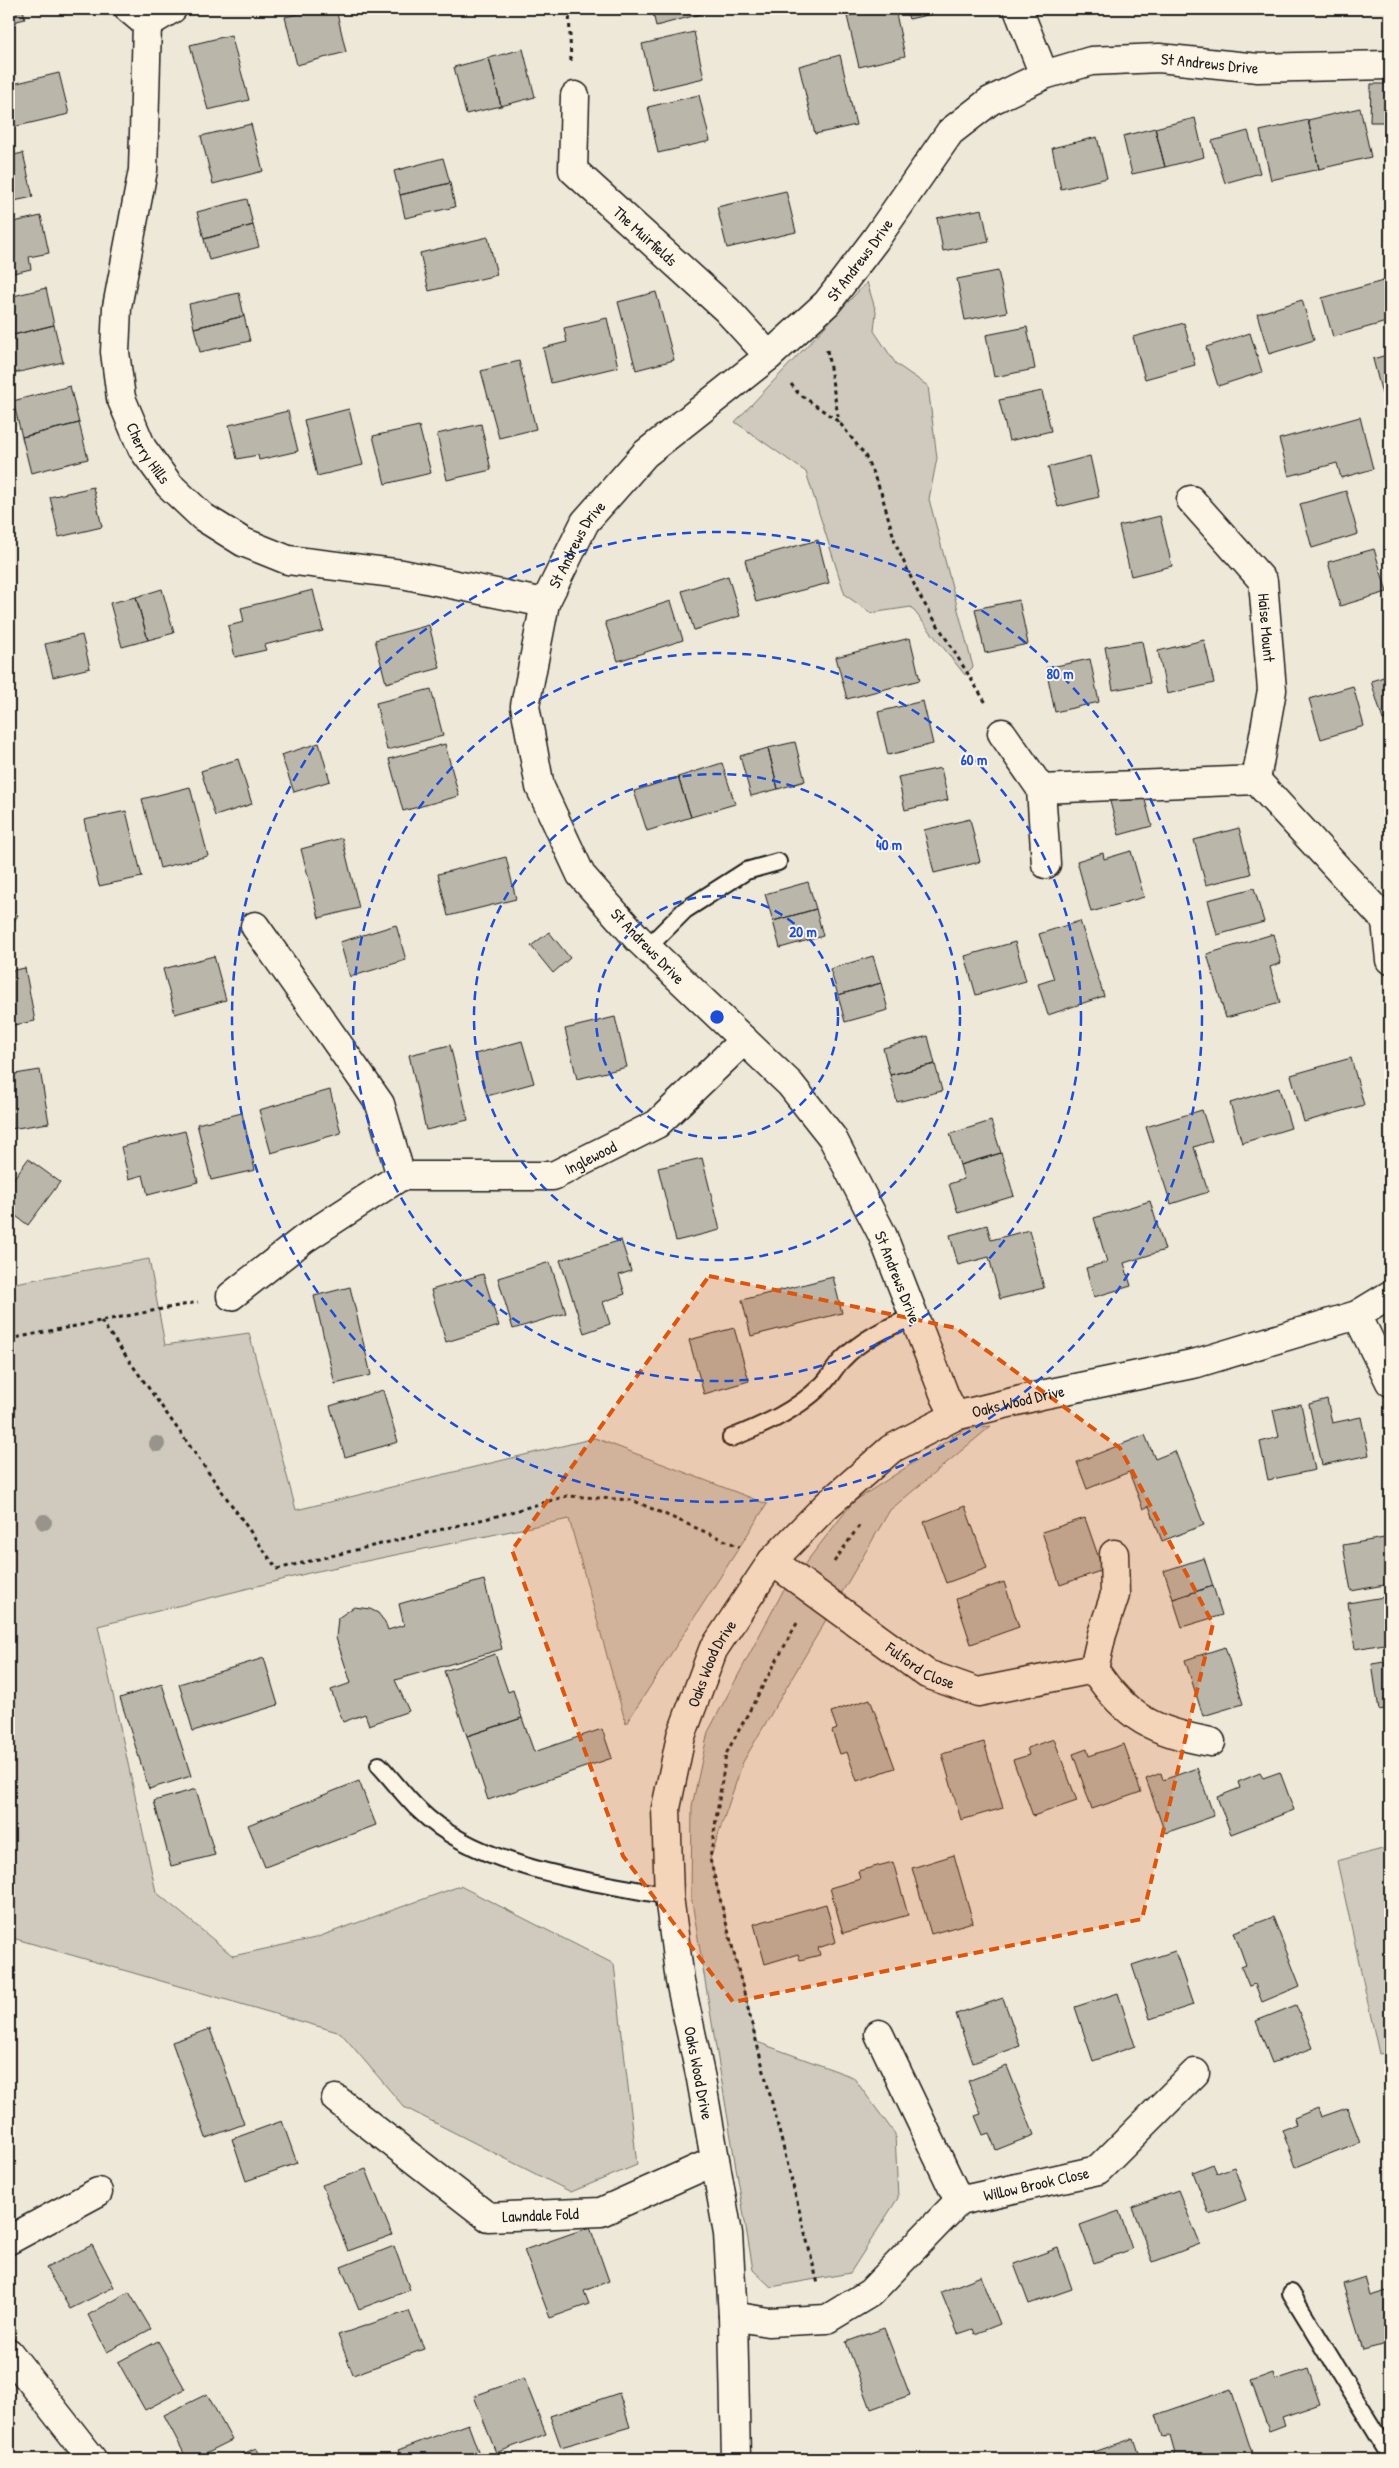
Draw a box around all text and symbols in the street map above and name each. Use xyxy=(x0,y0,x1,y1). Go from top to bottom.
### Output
street label: St Andrews Drive xyxy=(1160,47,1260,79)
street label: The Muirfields xyxy=(609,201,682,271)
street label: St Andrews Drive xyxy=(821,214,898,305)
street label: Cherry Hills xyxy=(121,419,176,488)
street label: St Andrews Drive xyxy=(543,495,611,592)
street label: Haise Mount xyxy=(1253,592,1281,663)
text: 80 m xyxy=(1047,663,1073,684)
text: 60 m xyxy=(961,749,987,770)
text: 40 m xyxy=(876,834,902,855)
street label: St Andrews Drive xyxy=(606,903,690,989)
text: 20 m xyxy=(789,921,817,942)
centre of rings xyxy=(708,1008,726,1026)
street label: Inglewood xyxy=(561,1135,620,1180)
street label: St Andrews Drive xyxy=(870,1228,927,1327)
street label: Oaks Wood Drive xyxy=(970,1379,1067,1423)
street label: Oaks Wood Drive xyxy=(682,1615,742,1710)
street label: Fulford Close xyxy=(881,1636,958,1694)
street label: Oaks Wood Drive xyxy=(679,2025,719,2122)
street label: Willow Brook Close xyxy=(981,2161,1092,2206)
street label: Lawndale Fold xyxy=(502,2202,579,2227)

